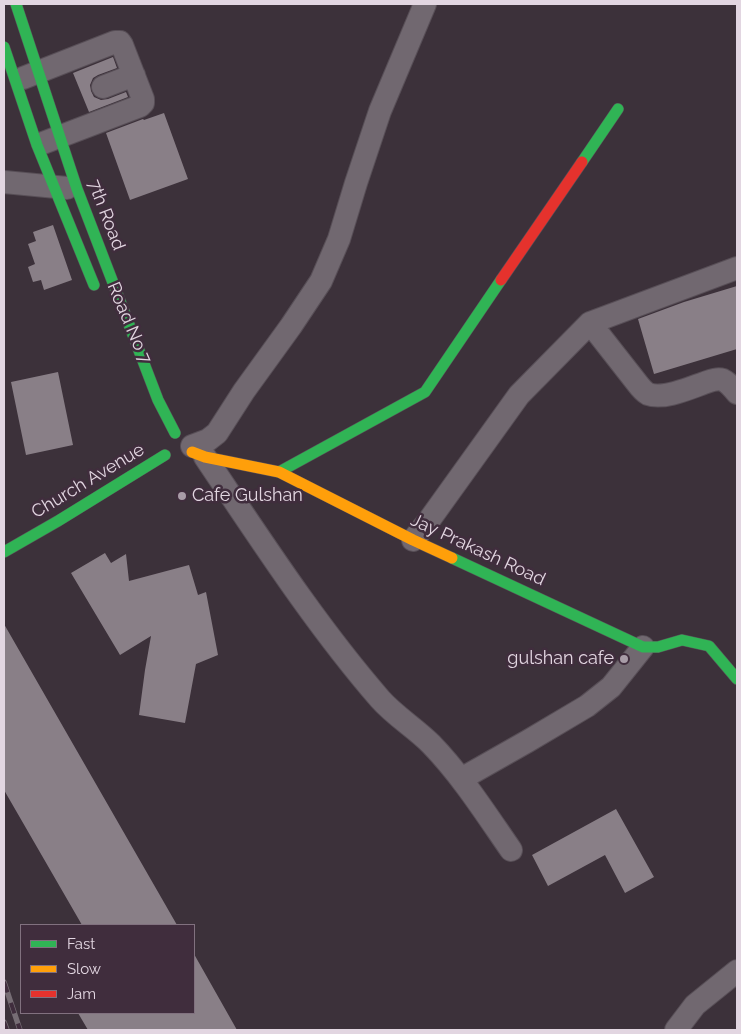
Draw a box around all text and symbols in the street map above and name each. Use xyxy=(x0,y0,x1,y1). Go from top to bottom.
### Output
street label: 7th Road xyxy=(83,177,129,253)
street label: Road No 7 xyxy=(102,279,156,367)
street label: Church Avenue xyxy=(28,439,148,523)
place label: Cafe Gulshan xyxy=(192,485,303,507)
marker: Cafe Gulshan xyxy=(176,490,188,502)
street label: Jay Prakash Road xyxy=(407,509,549,591)
place label: gulshan cafe xyxy=(507,648,614,670)
marker: gulshan cafe xyxy=(618,653,630,665)
legend xyxy=(20,924,195,1014)
text: Fast xyxy=(67,935,95,953)
text: Slow xyxy=(67,960,101,978)
text: Jam xyxy=(67,985,96,1003)

